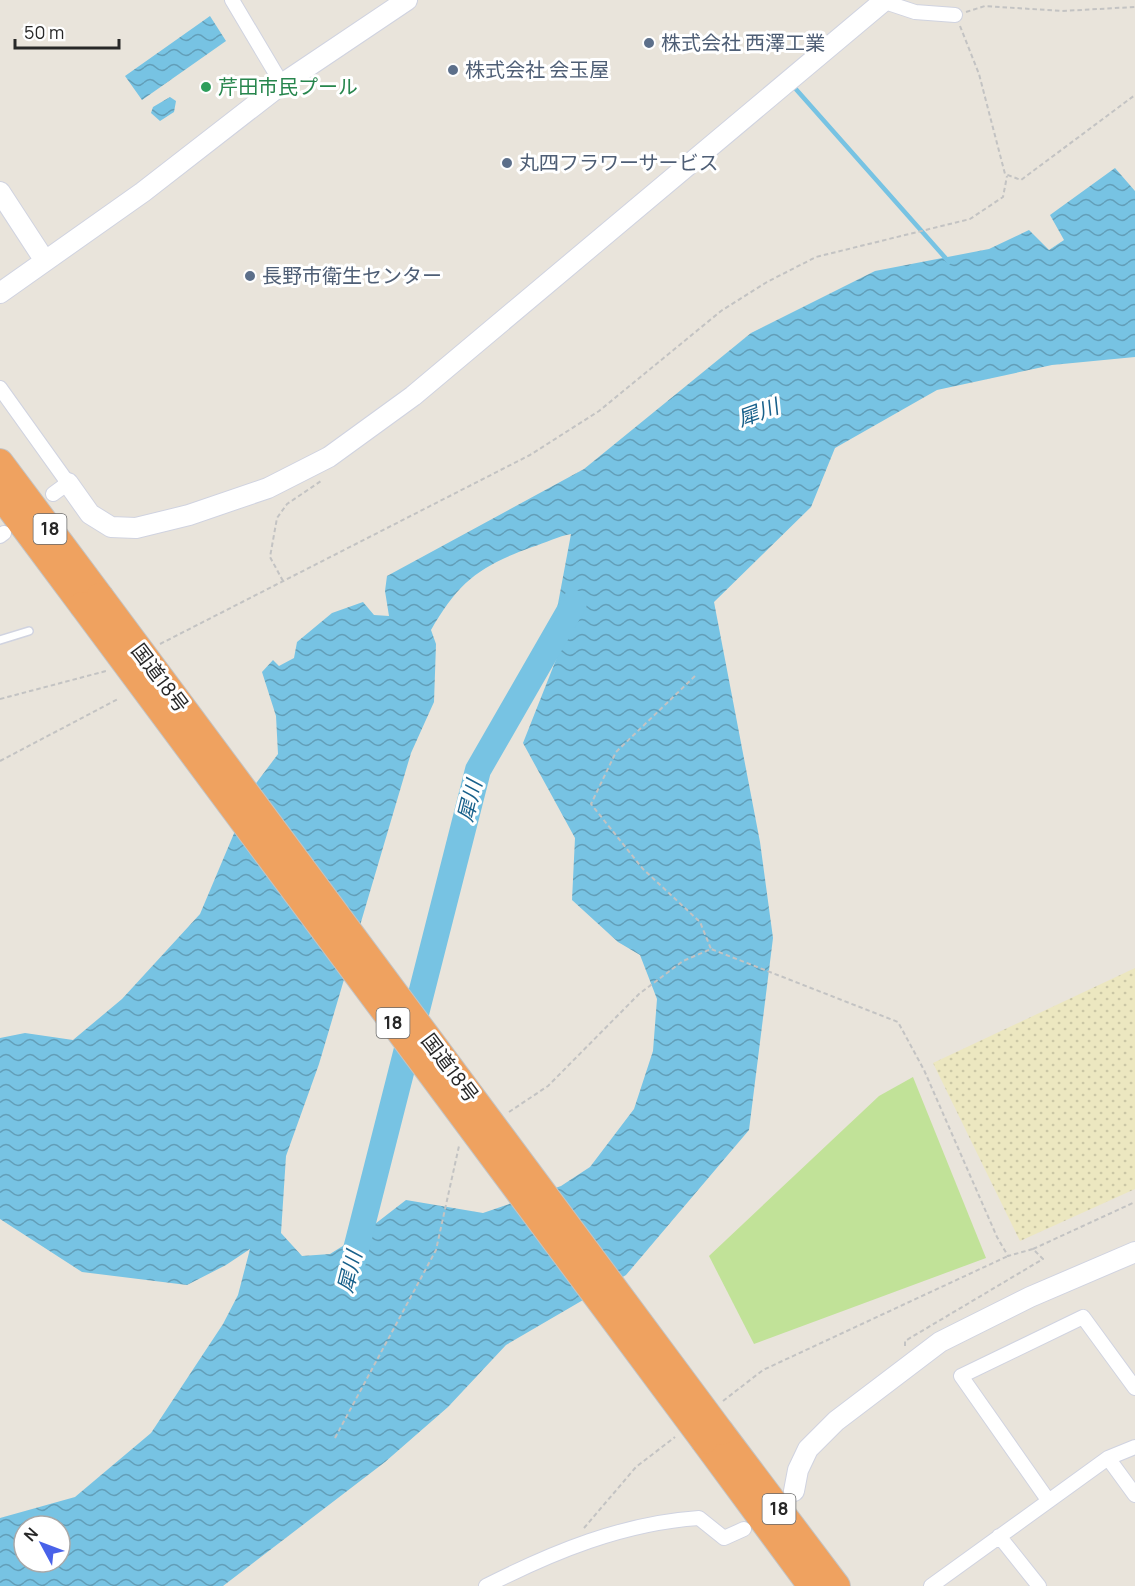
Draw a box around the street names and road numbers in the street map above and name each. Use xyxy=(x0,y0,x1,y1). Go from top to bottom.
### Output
road number: 18 xyxy=(34,514,66,544)
street label: 国道18号 xyxy=(126,638,195,718)
road number: 18 xyxy=(376,1008,410,1038)
street label: 国道18号 xyxy=(416,1028,485,1108)
road number: 18 xyxy=(762,1494,796,1524)

